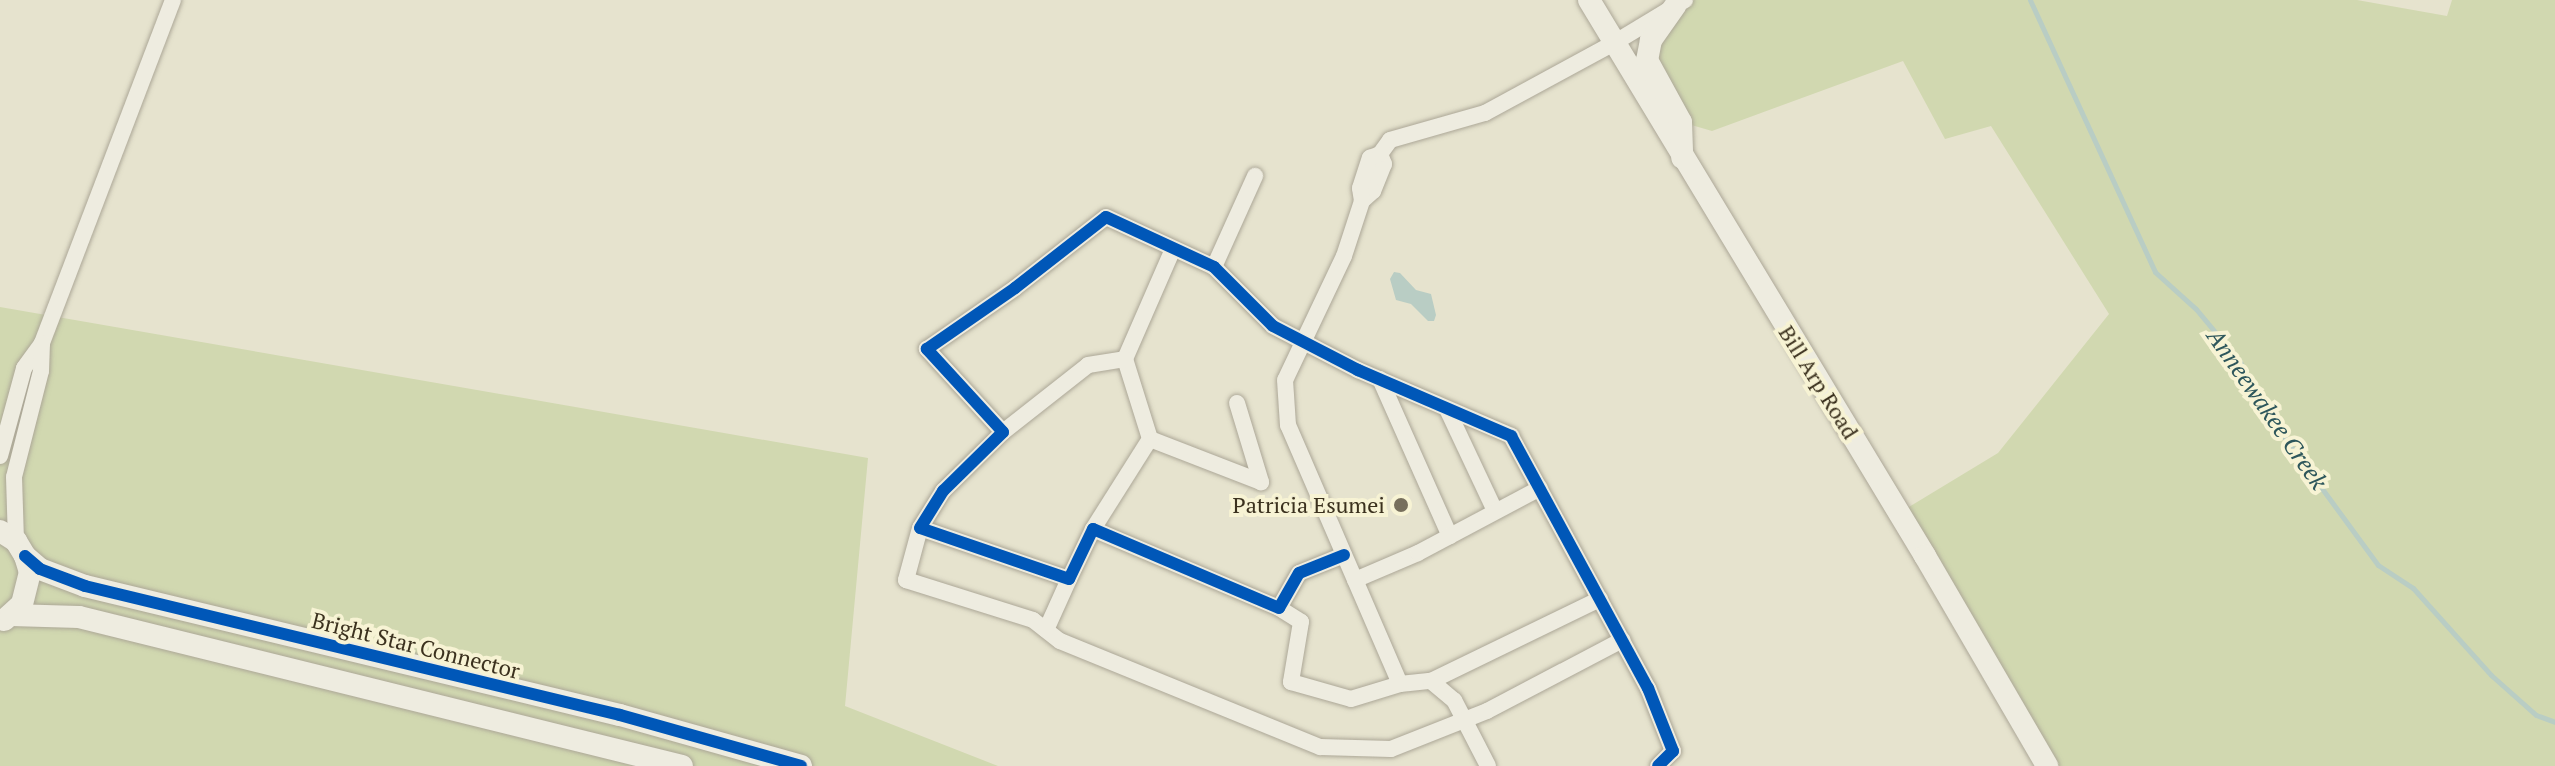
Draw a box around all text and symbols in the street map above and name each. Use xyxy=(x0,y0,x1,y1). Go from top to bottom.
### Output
street label: Bill Arp Road xyxy=(1774,320,1864,444)
water label: Anneewakee Creek xyxy=(2201,323,2333,495)
place label: Patricia Esumei xyxy=(1233,492,1385,518)
marker: Patricia Esumei xyxy=(1392,496,1410,514)
street label: Bright Star Connector xyxy=(309,606,523,684)

